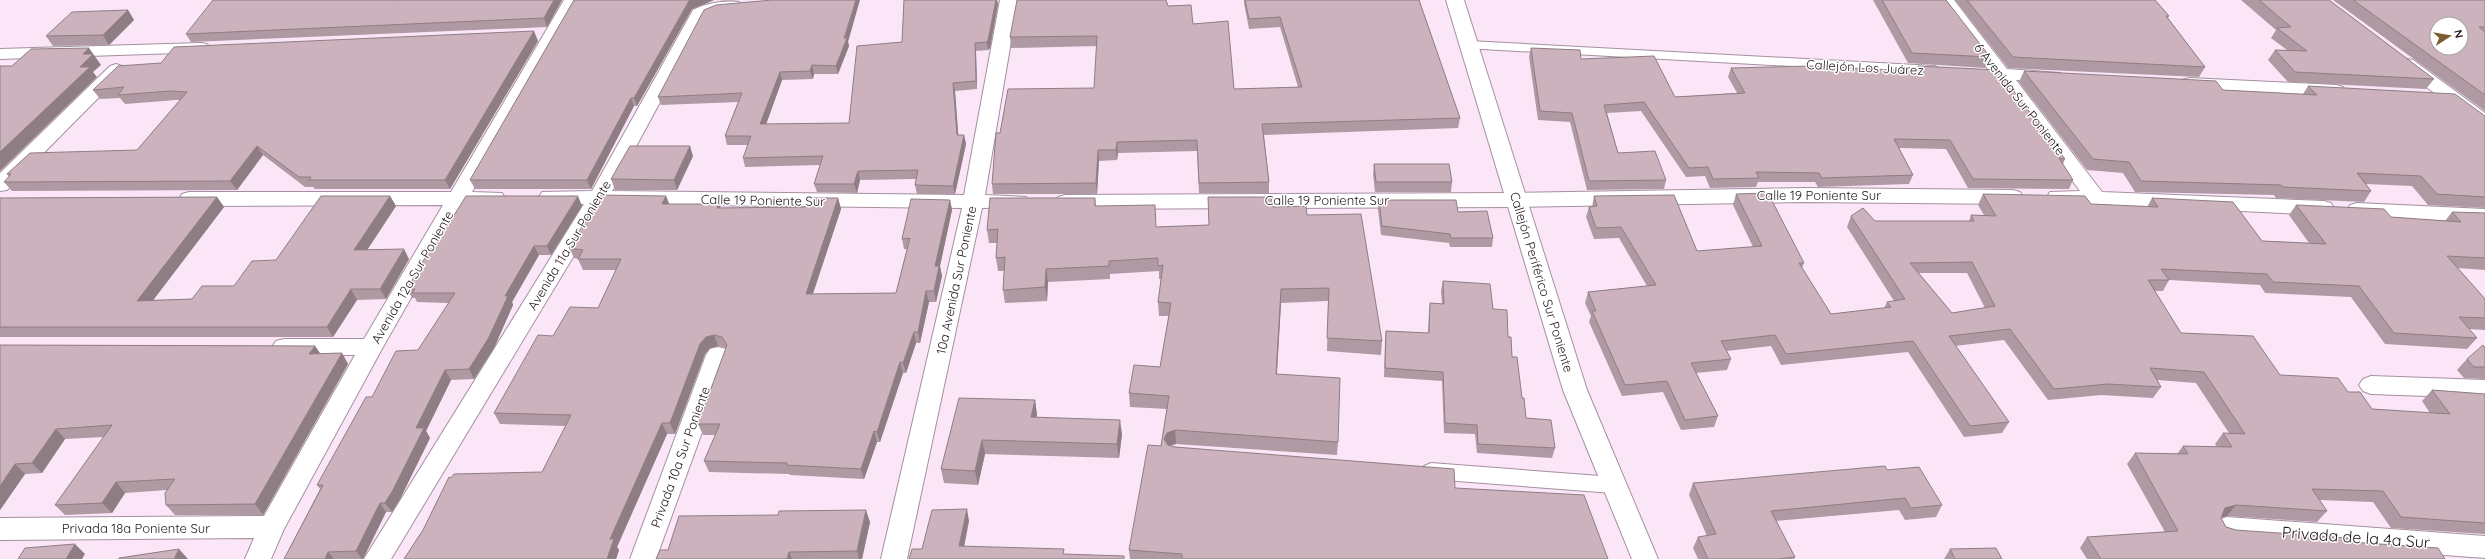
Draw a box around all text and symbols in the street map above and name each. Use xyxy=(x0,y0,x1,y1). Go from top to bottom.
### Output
north arrow xyxy=(2429,16,2469,56)
text: N xyxy=(2451,29,2466,39)
street label: 6 Avenida Sur Poniente xyxy=(1971,40,2069,158)
street label: Callejón Los Juárez xyxy=(1806,56,1924,78)
street label: Avenida 11a Sur Poniente xyxy=(524,177,614,313)
street label: Calle 19 Poniente Sur xyxy=(1757,187,1881,203)
street label: Callejón Periférico Sur Poniente xyxy=(1507,190,1577,374)
street label: Calle 19 Poniente Sur xyxy=(701,191,825,209)
street label: Calle 19 Poniente Sur xyxy=(1265,192,1389,208)
street label: 10a Avenida Sur Poniente xyxy=(932,204,980,356)
street label: Avenida 12a Sur Poniente xyxy=(367,208,457,346)
street label: Privada 10a Sur Poniente xyxy=(647,384,713,530)
street label: Privada 18a Poniente Sur xyxy=(62,520,210,536)
street label: Privada de la 4a Sur xyxy=(2281,522,2431,552)

